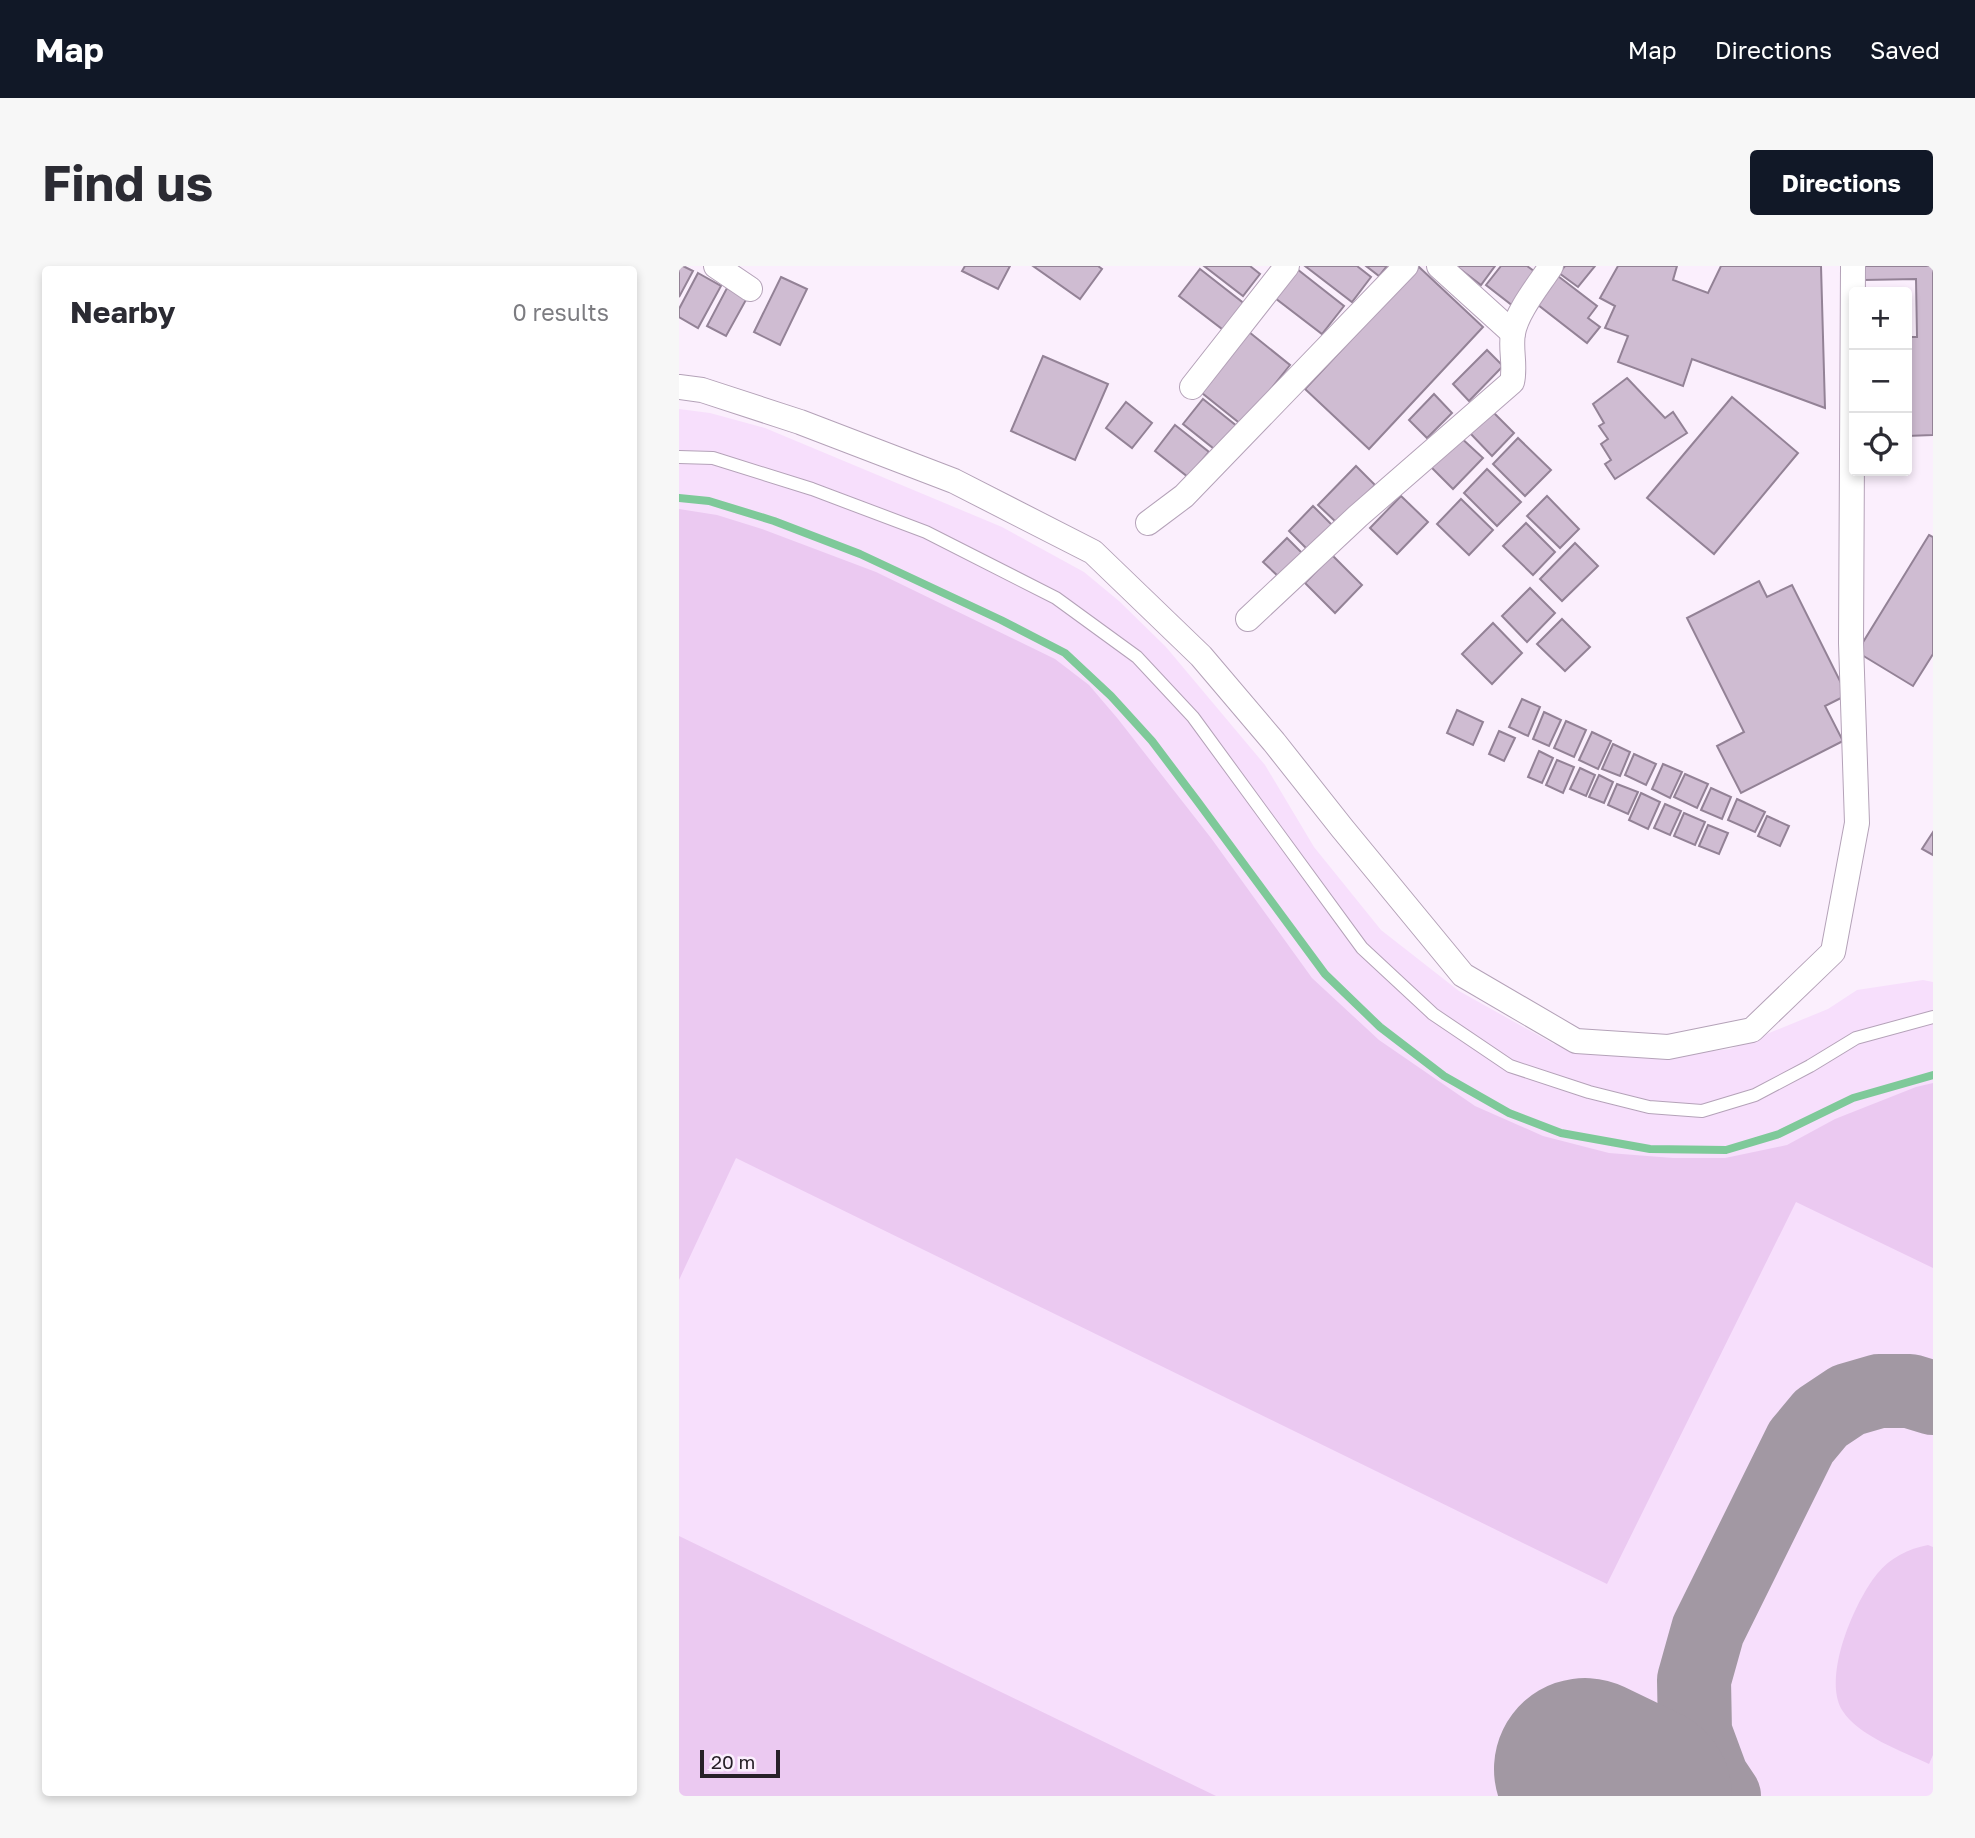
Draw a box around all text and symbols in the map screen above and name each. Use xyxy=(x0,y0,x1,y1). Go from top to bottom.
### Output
text: Map xyxy=(35,30,104,69)
text: Map xyxy=(1628,35,1677,64)
text: Directions xyxy=(1715,35,1832,64)
text: Saved xyxy=(1870,35,1940,64)
button: Directions xyxy=(1750,150,1933,215)
text: Find us xyxy=(42,153,213,212)
map controls xyxy=(1849,287,1912,476)
button: + xyxy=(1849,287,1912,350)
text: Nearby xyxy=(70,294,175,330)
text: 0 results xyxy=(513,298,609,326)
button: − xyxy=(1849,350,1912,413)
button: locate xyxy=(1849,413,1912,476)
scale bar xyxy=(700,1747,781,1779)
text: 20 m xyxy=(711,1750,755,1773)

